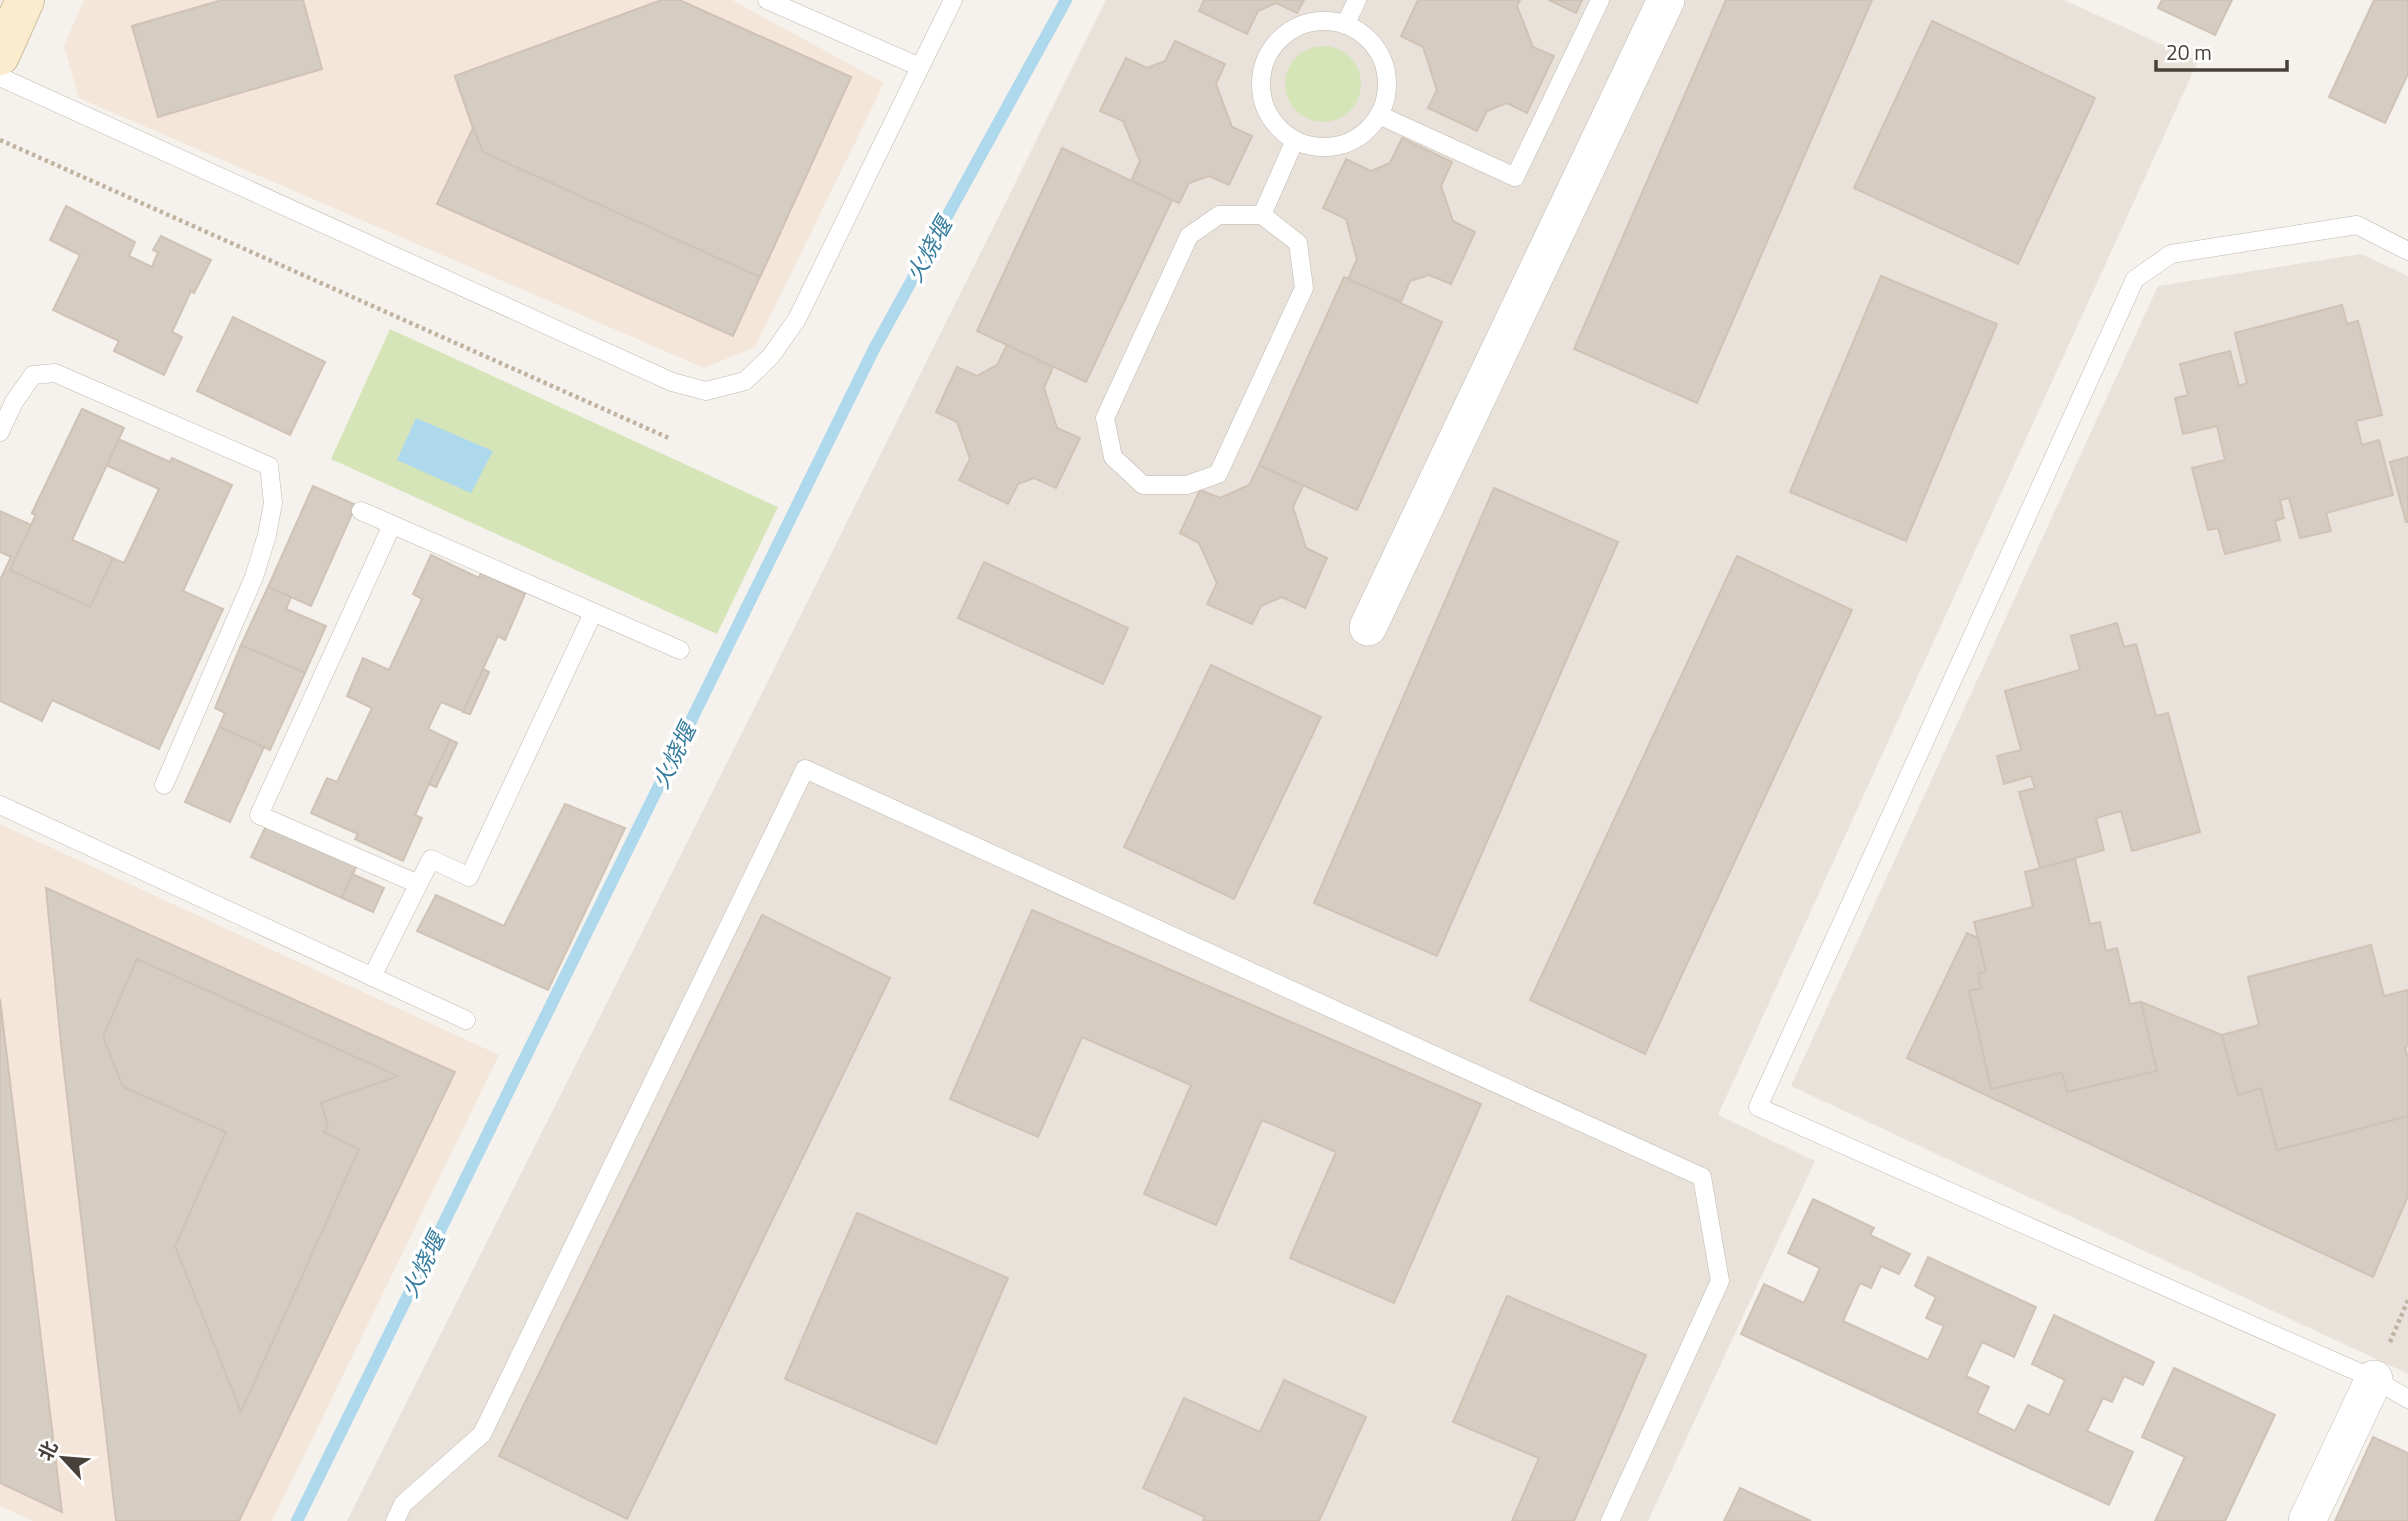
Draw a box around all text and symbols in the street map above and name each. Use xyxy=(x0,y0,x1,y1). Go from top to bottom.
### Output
scale bar xyxy=(2156,28,2287,72)
text: 20 m xyxy=(2166,36,2212,68)
water label: 火烧堰 xyxy=(897,208,963,288)
water label: 火烧堰 xyxy=(643,714,706,794)
water label: 火烧堰 xyxy=(392,1223,455,1303)
north arrow xyxy=(28,1423,98,1493)
text: 北 xyxy=(30,1435,64,1465)

